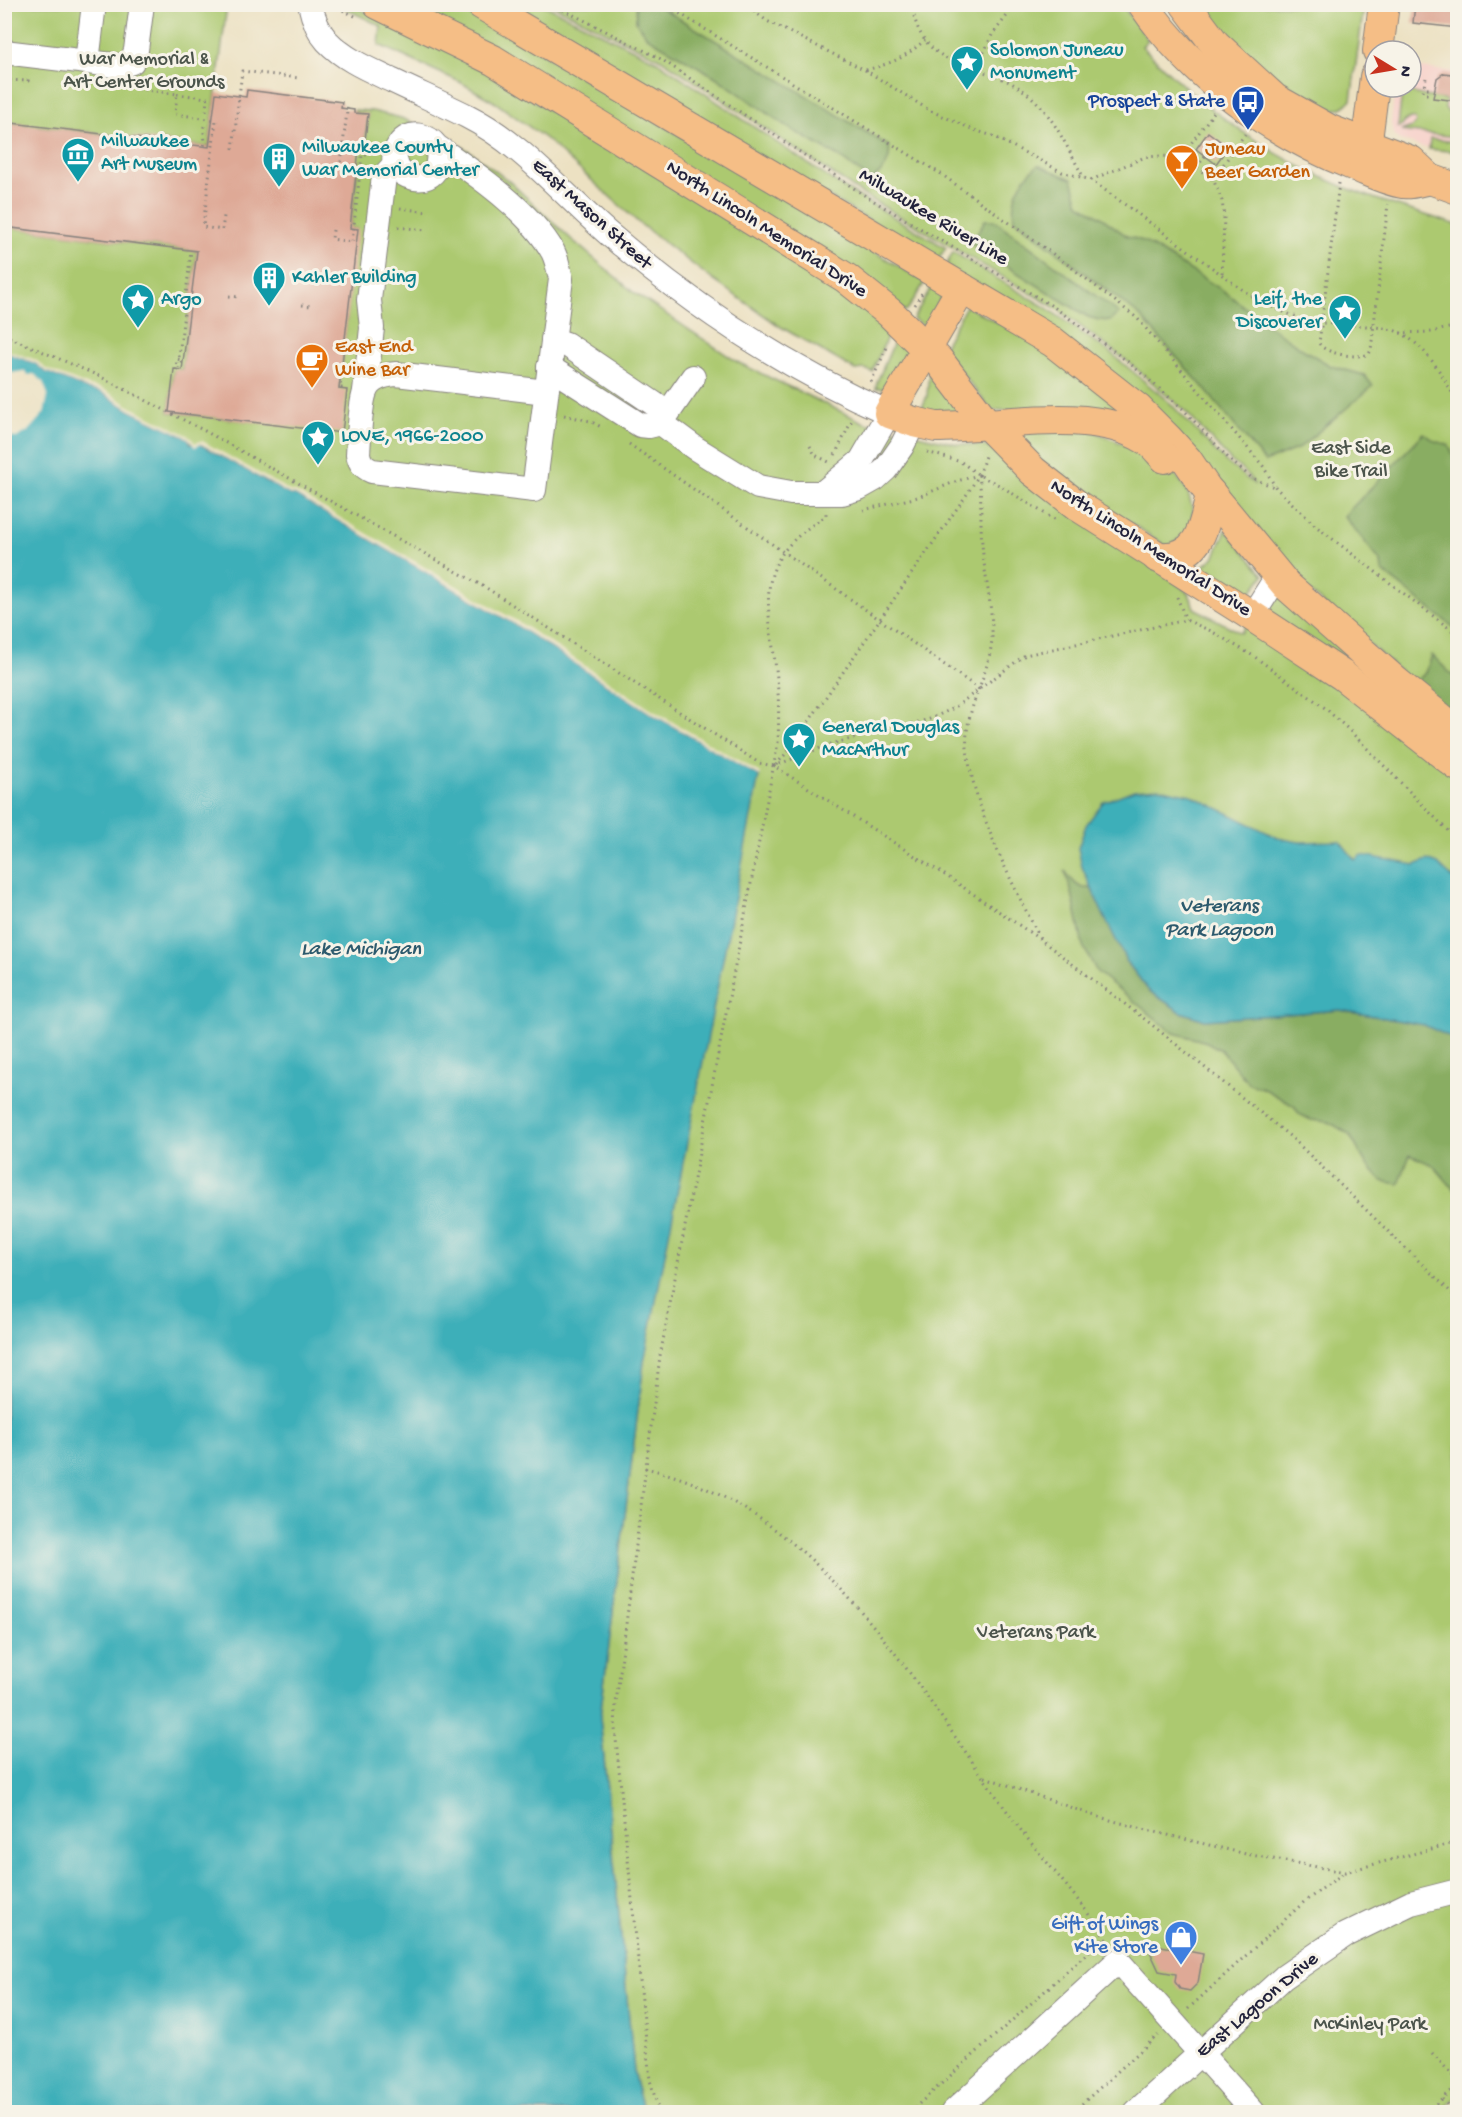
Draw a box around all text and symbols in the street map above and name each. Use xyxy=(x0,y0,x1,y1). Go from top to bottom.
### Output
north arrow xyxy=(1363,39,1423,99)
place label: Solomon Juneau Monument xyxy=(990,40,1124,86)
place icon: Solomon Juneau Monument xyxy=(949,44,985,91)
park label: War Memorial & Art Center Grounds xyxy=(64,49,225,95)
text: N xyxy=(1394,64,1415,79)
bus stop icon: Prospect & State xyxy=(1230,84,1266,131)
place label: Prospect & State xyxy=(1087,91,1226,114)
place label: Milwaukee Art Museum xyxy=(101,131,197,177)
museum icon: Milwaukee Art Museum xyxy=(60,136,96,183)
place label: Milwaukee County War Memorial Center xyxy=(302,137,481,183)
place label: Juneau Beer Garden xyxy=(1204,139,1311,185)
building icon: Milwaukee County War Memorial Center xyxy=(261,141,297,188)
bar icon: Juneau Beer Garden xyxy=(1164,143,1200,190)
street label: East Mason Street xyxy=(526,155,657,276)
street label: North Lincoln Memorial Drive xyxy=(661,156,871,304)
street label: Milwaukee River Line xyxy=(854,164,1012,272)
building icon: Kahler Building xyxy=(251,260,287,307)
place label: Kahler Building xyxy=(292,267,417,290)
place icon: Argo xyxy=(120,282,156,329)
place label: Argo xyxy=(161,289,202,312)
place label: Leif, the Discoverer xyxy=(1234,289,1324,335)
place icon: Leif, the Discoverer xyxy=(1327,293,1363,340)
place label: East End Wine Bar xyxy=(335,337,415,383)
cafe icon: East End Wine Bar xyxy=(294,342,330,389)
place icon: LOVE, 1966-2000 xyxy=(300,419,336,466)
place label: LOVE, 1966-2000 xyxy=(341,426,484,449)
park label: East Side Bike Trail xyxy=(1311,438,1391,484)
street label: North Lincoln Memorial Drive xyxy=(1045,475,1255,623)
place label: General Douglas MacArthur xyxy=(822,717,960,763)
place icon: General Douglas MacArthur xyxy=(781,721,817,768)
water label: Veterans Park Lagoon xyxy=(1165,895,1274,944)
water label: Lake Michigan xyxy=(301,938,422,963)
park label: Veterans Park xyxy=(976,1622,1097,1645)
place label: Gift of Wings Kite Store xyxy=(1051,1914,1159,1960)
shop icon: Gift of Wings Kite Store xyxy=(1163,1919,1199,1966)
street label: East Lagoon Drive xyxy=(1192,1948,1324,2064)
park label: McKinley Park xyxy=(1314,2014,1429,2037)

